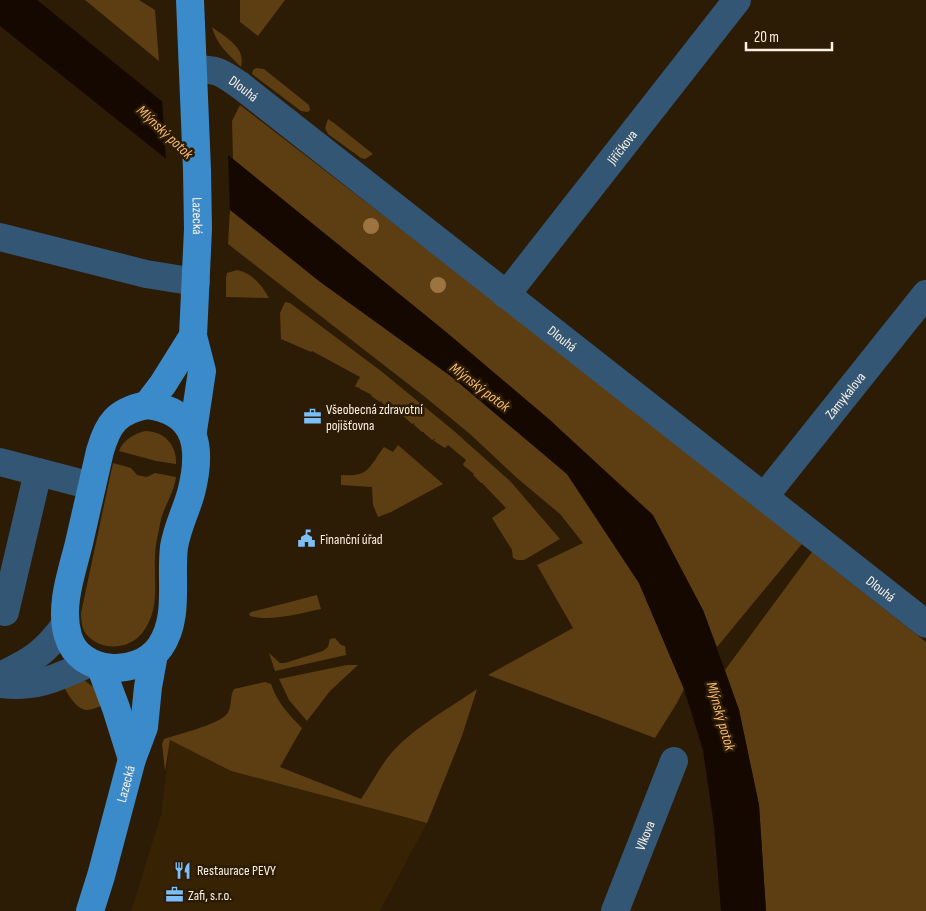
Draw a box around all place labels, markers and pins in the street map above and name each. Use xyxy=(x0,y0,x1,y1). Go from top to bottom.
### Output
place label: Všeobecná zdravotní pojišťovna xyxy=(326,401,423,434)
office icon: Všeobecná zdravotní pojišťovna xyxy=(302,407,322,427)
public building icon: Finanční úřad xyxy=(296,529,316,549)
place label: Finanční úřad xyxy=(320,531,383,548)
restaurant icon: Restaurace PEVY xyxy=(173,860,193,880)
place label: Restaurace PEVY xyxy=(197,862,276,879)
office icon: Zafi, s.r.o. xyxy=(164,885,184,905)
place label: Zafi, s.r.o. xyxy=(188,887,232,904)

